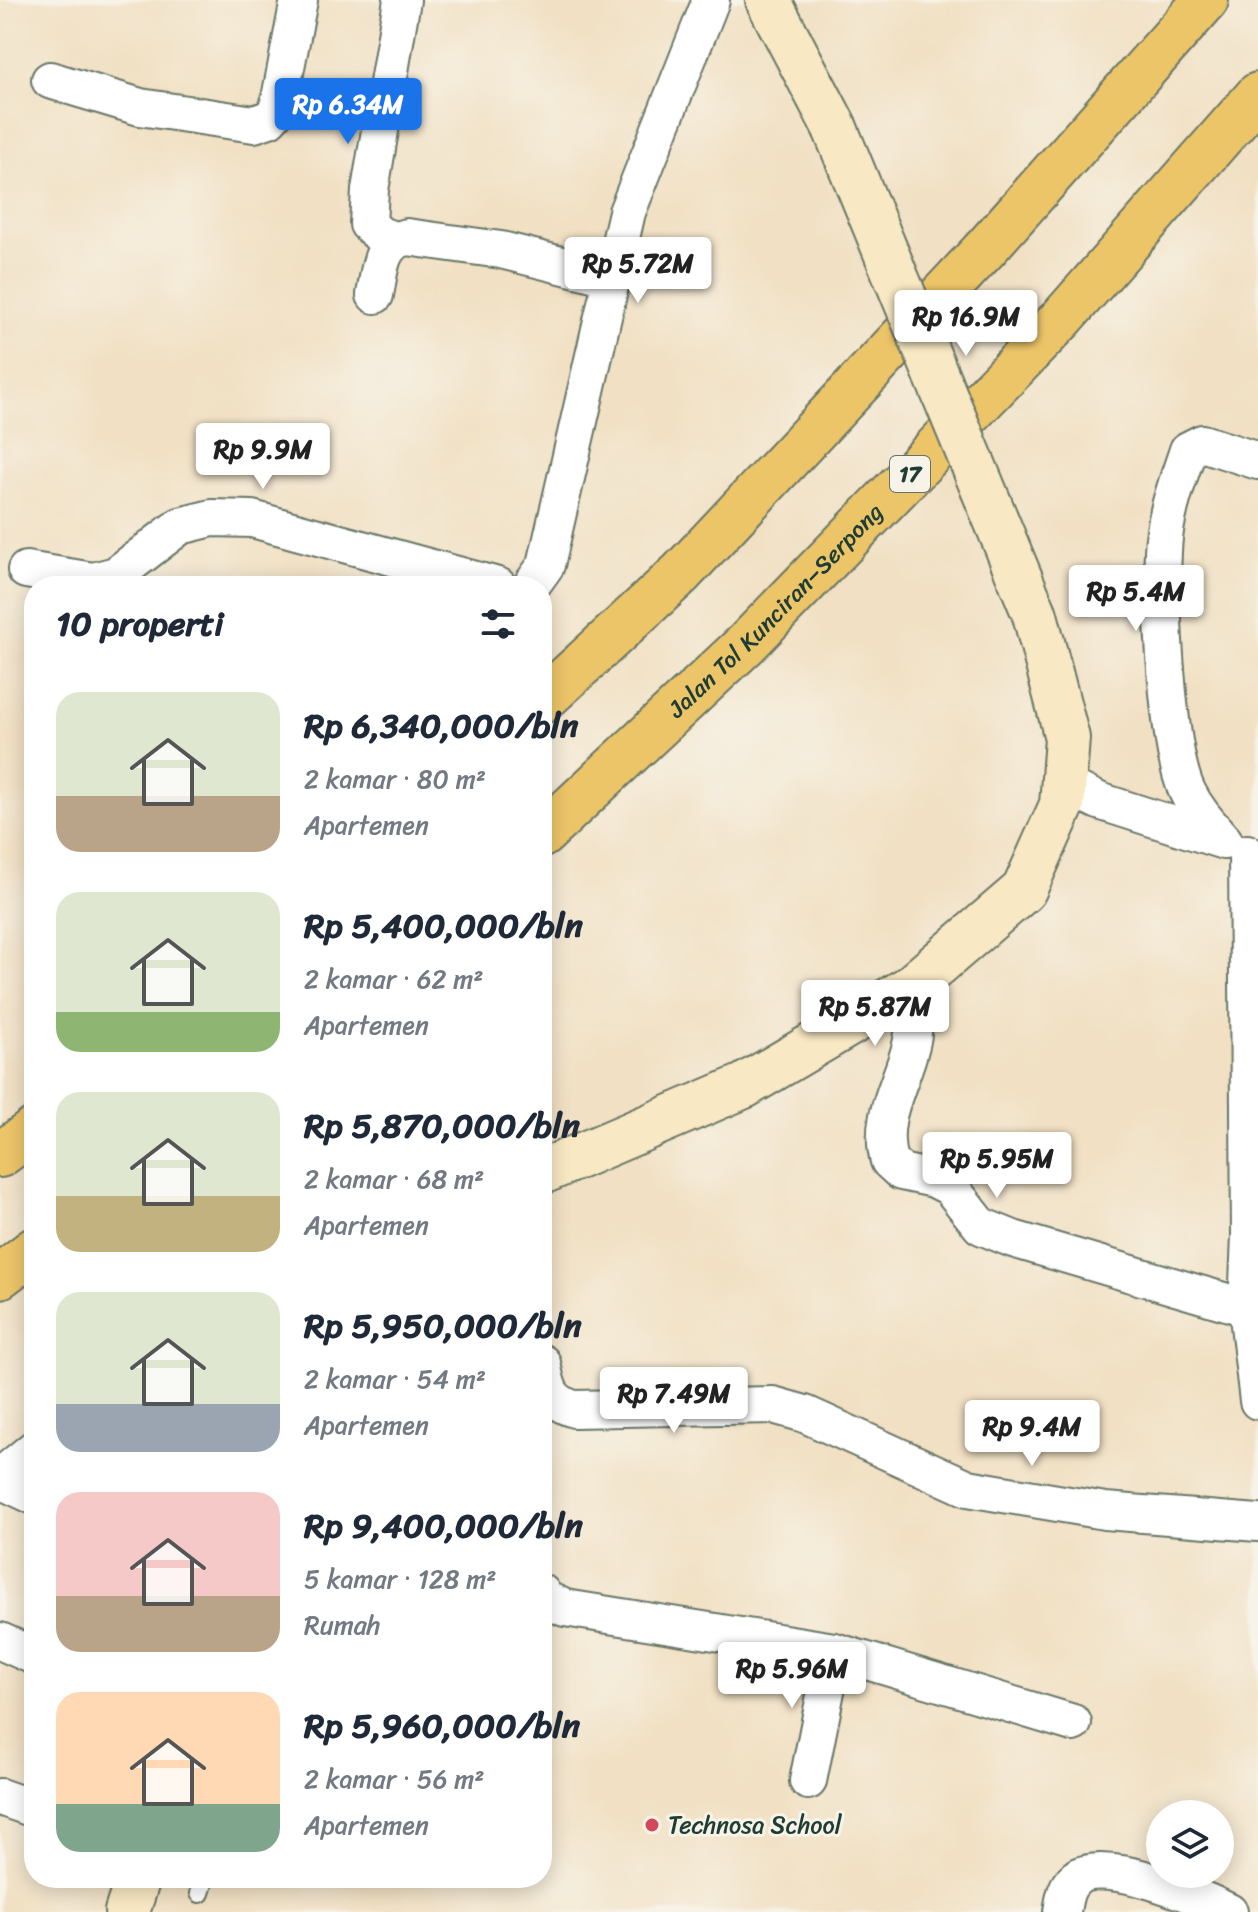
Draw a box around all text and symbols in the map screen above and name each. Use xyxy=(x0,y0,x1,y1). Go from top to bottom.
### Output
pin: Rp 6.34M xyxy=(265,78,431,146)
text: Rp 6.34M xyxy=(293,81,403,127)
pin: Rp 5.72M xyxy=(555,237,721,305)
text: Rp 5.72M xyxy=(582,240,694,286)
pin: Rp 16.9M xyxy=(883,290,1049,358)
text: Rp 16.9M xyxy=(912,293,1020,339)
pin: Rp 9.9M xyxy=(189,423,337,491)
text: Rp 9.9M xyxy=(214,426,312,472)
road number: 17 xyxy=(890,456,930,492)
street label: Jalan Tol Kunciran–Serpong xyxy=(657,493,894,729)
pin: Rp 5.4M xyxy=(1062,565,1210,633)
text: Rp 5.4M xyxy=(1087,568,1185,614)
text: 10 properti xyxy=(56,594,224,654)
icon: filters xyxy=(476,602,520,646)
text: Rp 6,340,000/bln xyxy=(304,696,579,756)
icon: home xyxy=(120,724,216,820)
text: 2 kamar · 80 m² xyxy=(304,756,486,802)
text: Apartemen xyxy=(304,802,429,848)
text: Rp 5,400,000/bln xyxy=(304,896,583,956)
icon: home xyxy=(120,924,216,1020)
text: 2 kamar · 62 m² xyxy=(304,956,484,1002)
pin: Rp 5.87M xyxy=(792,980,958,1048)
text: Rp 5.87M xyxy=(819,983,931,1029)
text: Apartemen xyxy=(304,1002,429,1048)
text: Rp 5,870,000/bln xyxy=(304,1096,580,1156)
icon: home xyxy=(120,1124,216,1220)
pin: Rp 5.95M xyxy=(914,1132,1080,1200)
text: Rp 5.95M xyxy=(940,1135,1054,1181)
text: 2 kamar · 68 m² xyxy=(304,1156,484,1202)
text: Apartemen xyxy=(304,1202,429,1248)
text: Rp 5,950,000/bln xyxy=(304,1296,582,1356)
icon: home xyxy=(120,1324,216,1420)
text: 2 kamar · 54 m² xyxy=(304,1356,486,1402)
pin: Rp 7.49M xyxy=(591,1367,757,1435)
text: Rp 7.49M xyxy=(618,1370,730,1416)
pin: Rp 9.4M xyxy=(958,1400,1106,1468)
text: Apartemen xyxy=(304,1402,429,1448)
text: Rp 9.4M xyxy=(983,1403,1081,1449)
text: Rp 9,400,000/bln xyxy=(304,1496,583,1556)
icon: home xyxy=(120,1524,216,1620)
text: 5 kamar · 128 m² xyxy=(304,1556,496,1602)
text: Rumah xyxy=(304,1602,380,1648)
pin: Rp 5.96M xyxy=(709,1642,875,1710)
text: Rp 5.96M xyxy=(736,1645,848,1691)
text: Rp 5,960,000/bln xyxy=(304,1696,580,1756)
icon: home xyxy=(120,1724,216,1820)
text: 2 kamar · 56 m² xyxy=(304,1756,484,1802)
map controls xyxy=(1146,1800,1234,1888)
button: layers xyxy=(1146,1800,1234,1888)
text: Apartemen xyxy=(304,1802,429,1848)
place label: Technosa School xyxy=(668,1804,843,1846)
marker: Technosa School xyxy=(643,1816,661,1834)

